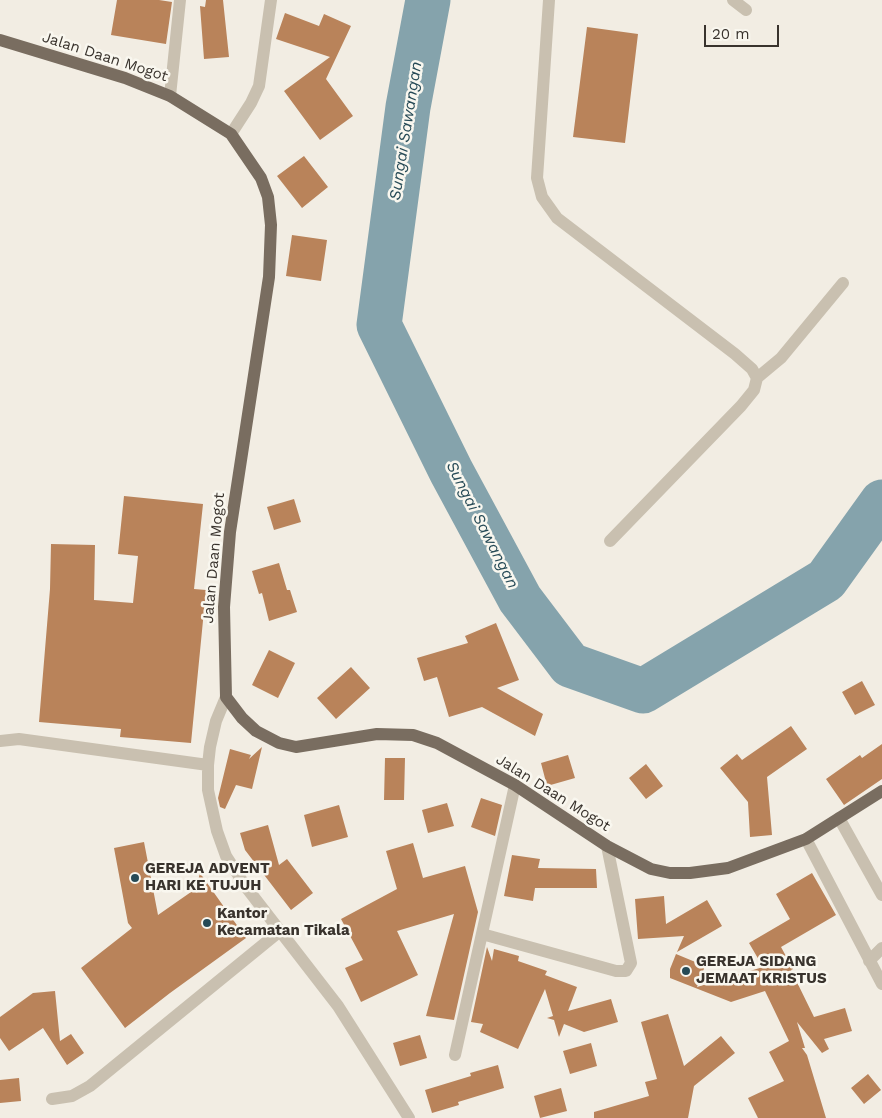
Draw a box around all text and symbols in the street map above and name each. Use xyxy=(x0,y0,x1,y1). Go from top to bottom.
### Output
scale bar xyxy=(707,15,782,47)
text: 20 m xyxy=(712,25,750,43)
street label: Jalan Daan Mogot xyxy=(40,28,170,86)
water label: Sungai Sawangan xyxy=(386,60,426,202)
water label: Sungai Sawangan xyxy=(442,458,522,592)
street label: Jalan Daan Mogot xyxy=(199,492,229,624)
street label: Jalan Daan Mogot xyxy=(493,751,613,835)
place label: GEREJA ADVENT HARI KE TUJUH xyxy=(145,860,270,895)
marker: GEREJA ADVENT HARI KE TUJUH xyxy=(129,872,141,884)
place label: Kantor Kecamatan Tikala xyxy=(217,905,350,940)
marker: Kantor Kecamatan Tikala xyxy=(201,917,213,929)
place label: GEREJA SIDANG JEMAAT KRISTUS xyxy=(696,953,827,988)
marker: GEREJA SIDANG JEMAAT KRISTUS xyxy=(680,965,692,977)

